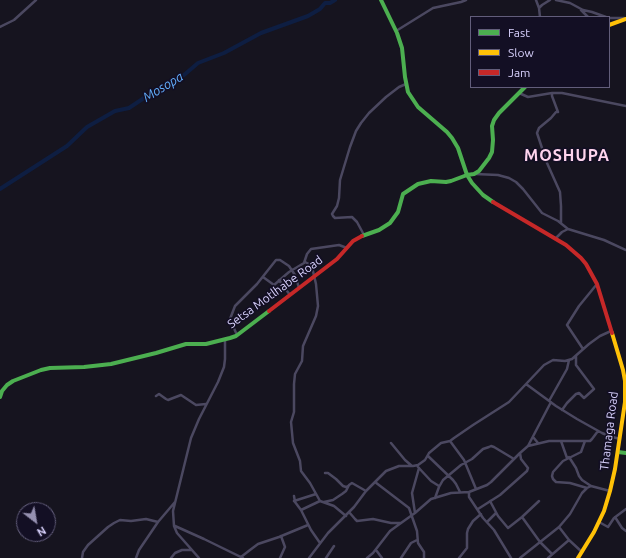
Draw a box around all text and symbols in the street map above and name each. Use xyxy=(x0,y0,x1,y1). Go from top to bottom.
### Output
legend xyxy=(470,16,610,88)
text: Fast xyxy=(508,26,530,39)
text: Slow xyxy=(508,46,534,59)
text: Jam xyxy=(508,66,530,79)
water label: Mosopa xyxy=(140,69,186,105)
district label: MOSHUPA xyxy=(524,146,610,166)
street label: Setsa Motlhabe Road xyxy=(225,253,325,331)
street label: Thamaga Road xyxy=(597,391,621,471)
north arrow xyxy=(16,502,56,542)
text: N xyxy=(35,524,48,539)

